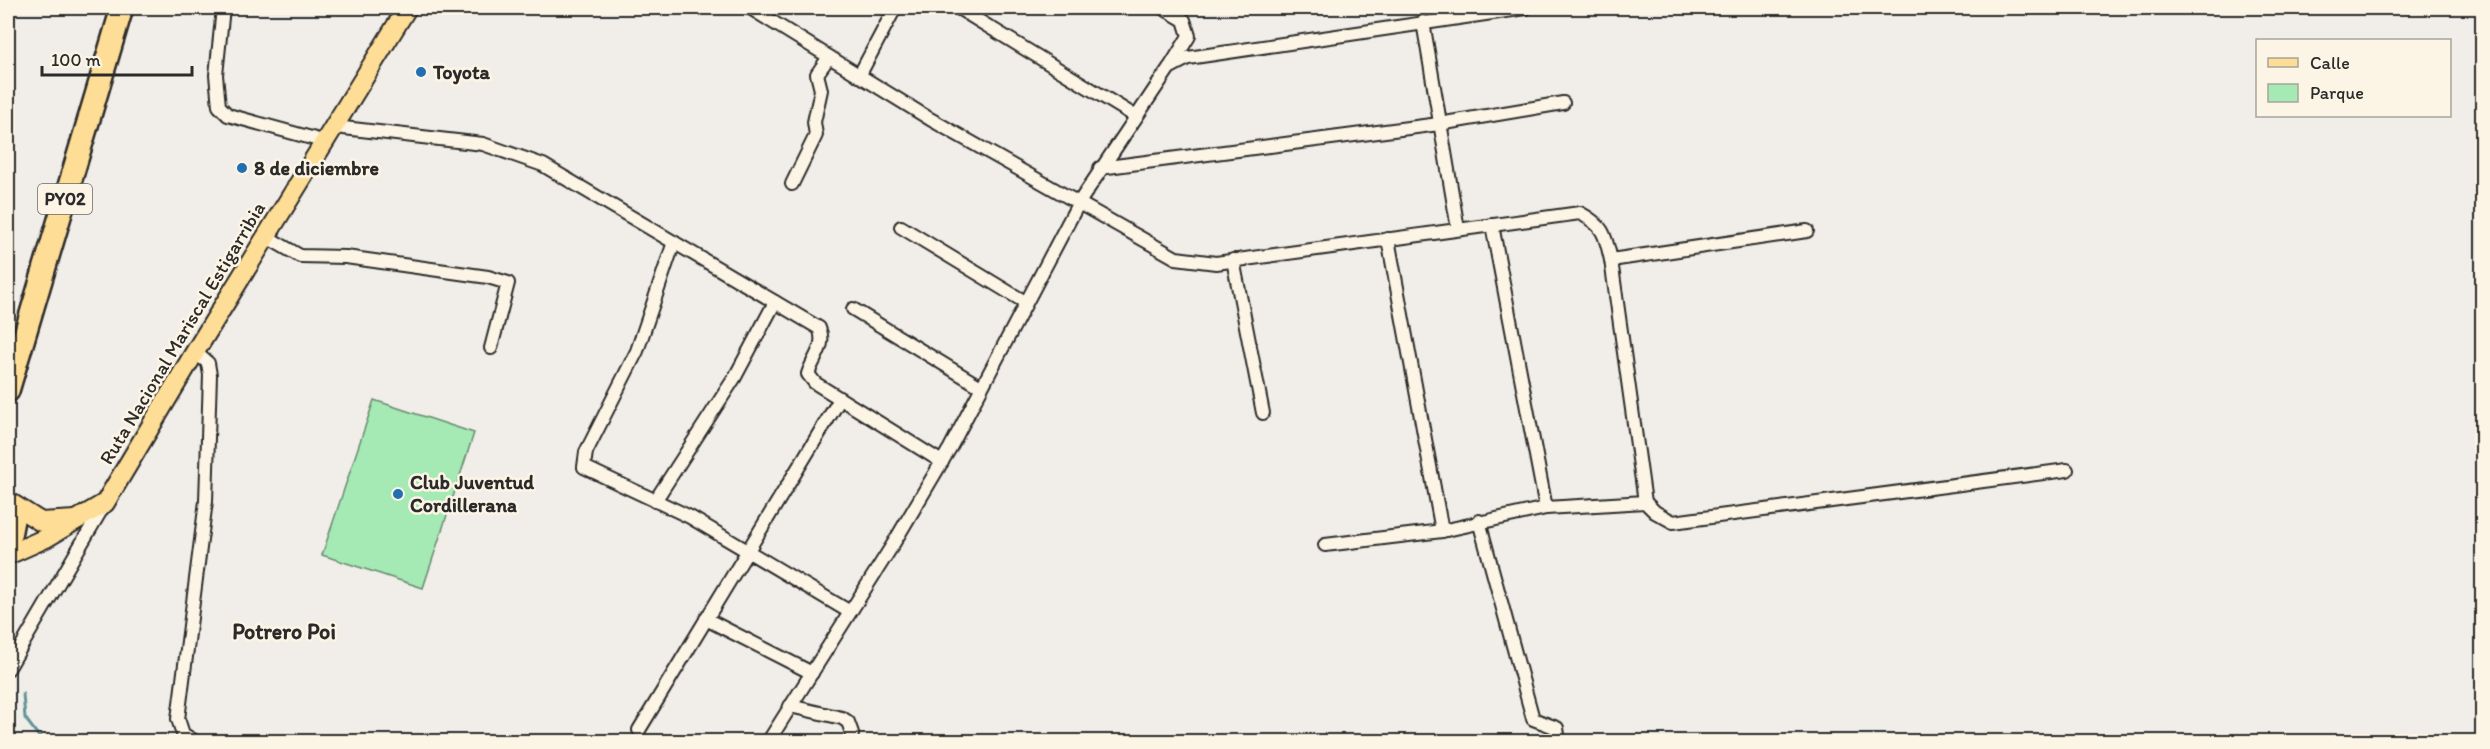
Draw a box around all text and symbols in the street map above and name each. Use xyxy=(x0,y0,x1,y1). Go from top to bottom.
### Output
scale bar xyxy=(42,39,192,77)
legend xyxy=(2256,39,2451,117)
text: 100 m xyxy=(51,49,101,71)
text: Calle xyxy=(2310,52,2350,74)
place label: Toyota xyxy=(432,60,490,85)
marker: Toyota xyxy=(414,65,428,79)
text: Parque xyxy=(2310,82,2364,104)
place label: 8 de diciembre xyxy=(254,156,379,180)
marker: 8 de diciembre xyxy=(235,161,249,175)
road number: PY02 xyxy=(38,184,92,214)
street label: Ruta Nacional Mariscal Estigarribia xyxy=(94,197,270,469)
place label: Club Juventud Cordillerana xyxy=(410,470,534,517)
marker: Club Juventud Cordillerana xyxy=(391,487,405,501)
district label: Potrero Poi xyxy=(232,618,336,645)

